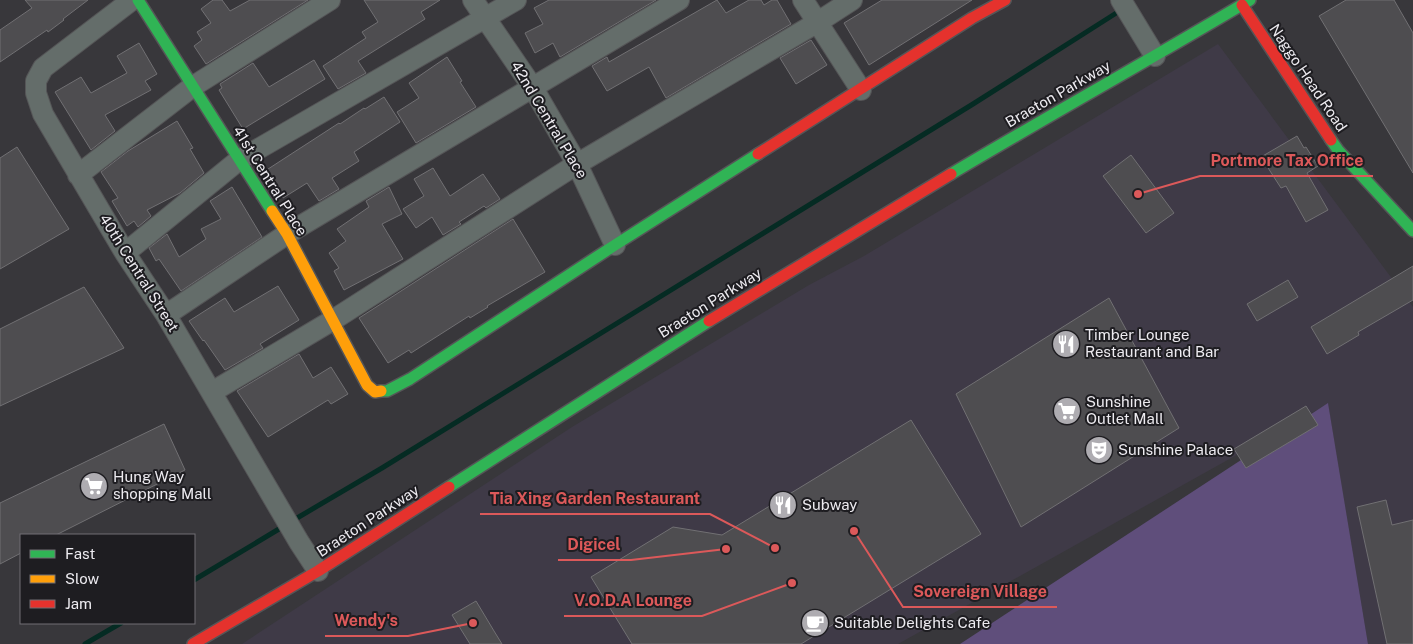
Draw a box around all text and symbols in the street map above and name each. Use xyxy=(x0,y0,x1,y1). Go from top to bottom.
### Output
street label: Naggo Head Road xyxy=(1266,21,1351,135)
street label: Braeton Parkway xyxy=(1002,57,1113,131)
street label: 42nd Central Place xyxy=(508,58,591,181)
street label: 41st Central Place xyxy=(230,123,311,239)
callout: Portmore Tax Office xyxy=(1200,145,1373,176)
text: Portmore Tax Office xyxy=(1210,151,1364,170)
street label: 40th Central Street xyxy=(96,211,183,335)
street label: Braeton Parkway xyxy=(655,264,764,341)
place label: Timber Lounge Restaurant and Bar xyxy=(1085,326,1219,360)
restaurant icon: Timber Lounge Restaurant and Bar xyxy=(1051,329,1081,359)
place label: Sunshine Outlet Mall xyxy=(1086,393,1164,427)
supermarket icon: Sunshine Outlet Mall xyxy=(1052,396,1082,426)
theatre icon: Sunshine Palace xyxy=(1084,435,1114,465)
place label: Sunshine Palace xyxy=(1118,441,1233,458)
place label: Hung Way shopping Mall xyxy=(113,468,211,502)
supermarket icon: Hung Way shopping Mall xyxy=(79,471,109,501)
street label: Braeton Parkway xyxy=(313,481,422,560)
callout: Tia Xing Garden Restaurant xyxy=(480,483,710,514)
text: Tia Xing Garden Restaurant xyxy=(490,489,701,508)
restaurant icon: Subway xyxy=(768,490,798,520)
place label: Subway xyxy=(802,496,857,513)
callout: Digicel xyxy=(558,529,631,560)
legend xyxy=(20,534,195,624)
text: Digicel xyxy=(567,535,621,554)
text: Fast xyxy=(65,545,95,562)
text: Slow xyxy=(65,570,100,587)
callout: Sovereign Village xyxy=(903,576,1057,607)
text: Sovereign Village xyxy=(913,582,1047,601)
callout: V.O.D.A Lounge xyxy=(564,585,702,616)
text: V.O.D.A Lounge xyxy=(574,591,692,610)
text: Jam xyxy=(65,595,92,612)
callout: Wendy's xyxy=(325,605,408,636)
cafe icon: Suitable Delights Cafe xyxy=(800,608,830,638)
text: Wendy's xyxy=(334,611,398,630)
place label: Suitable Delights Cafe xyxy=(834,614,990,631)

